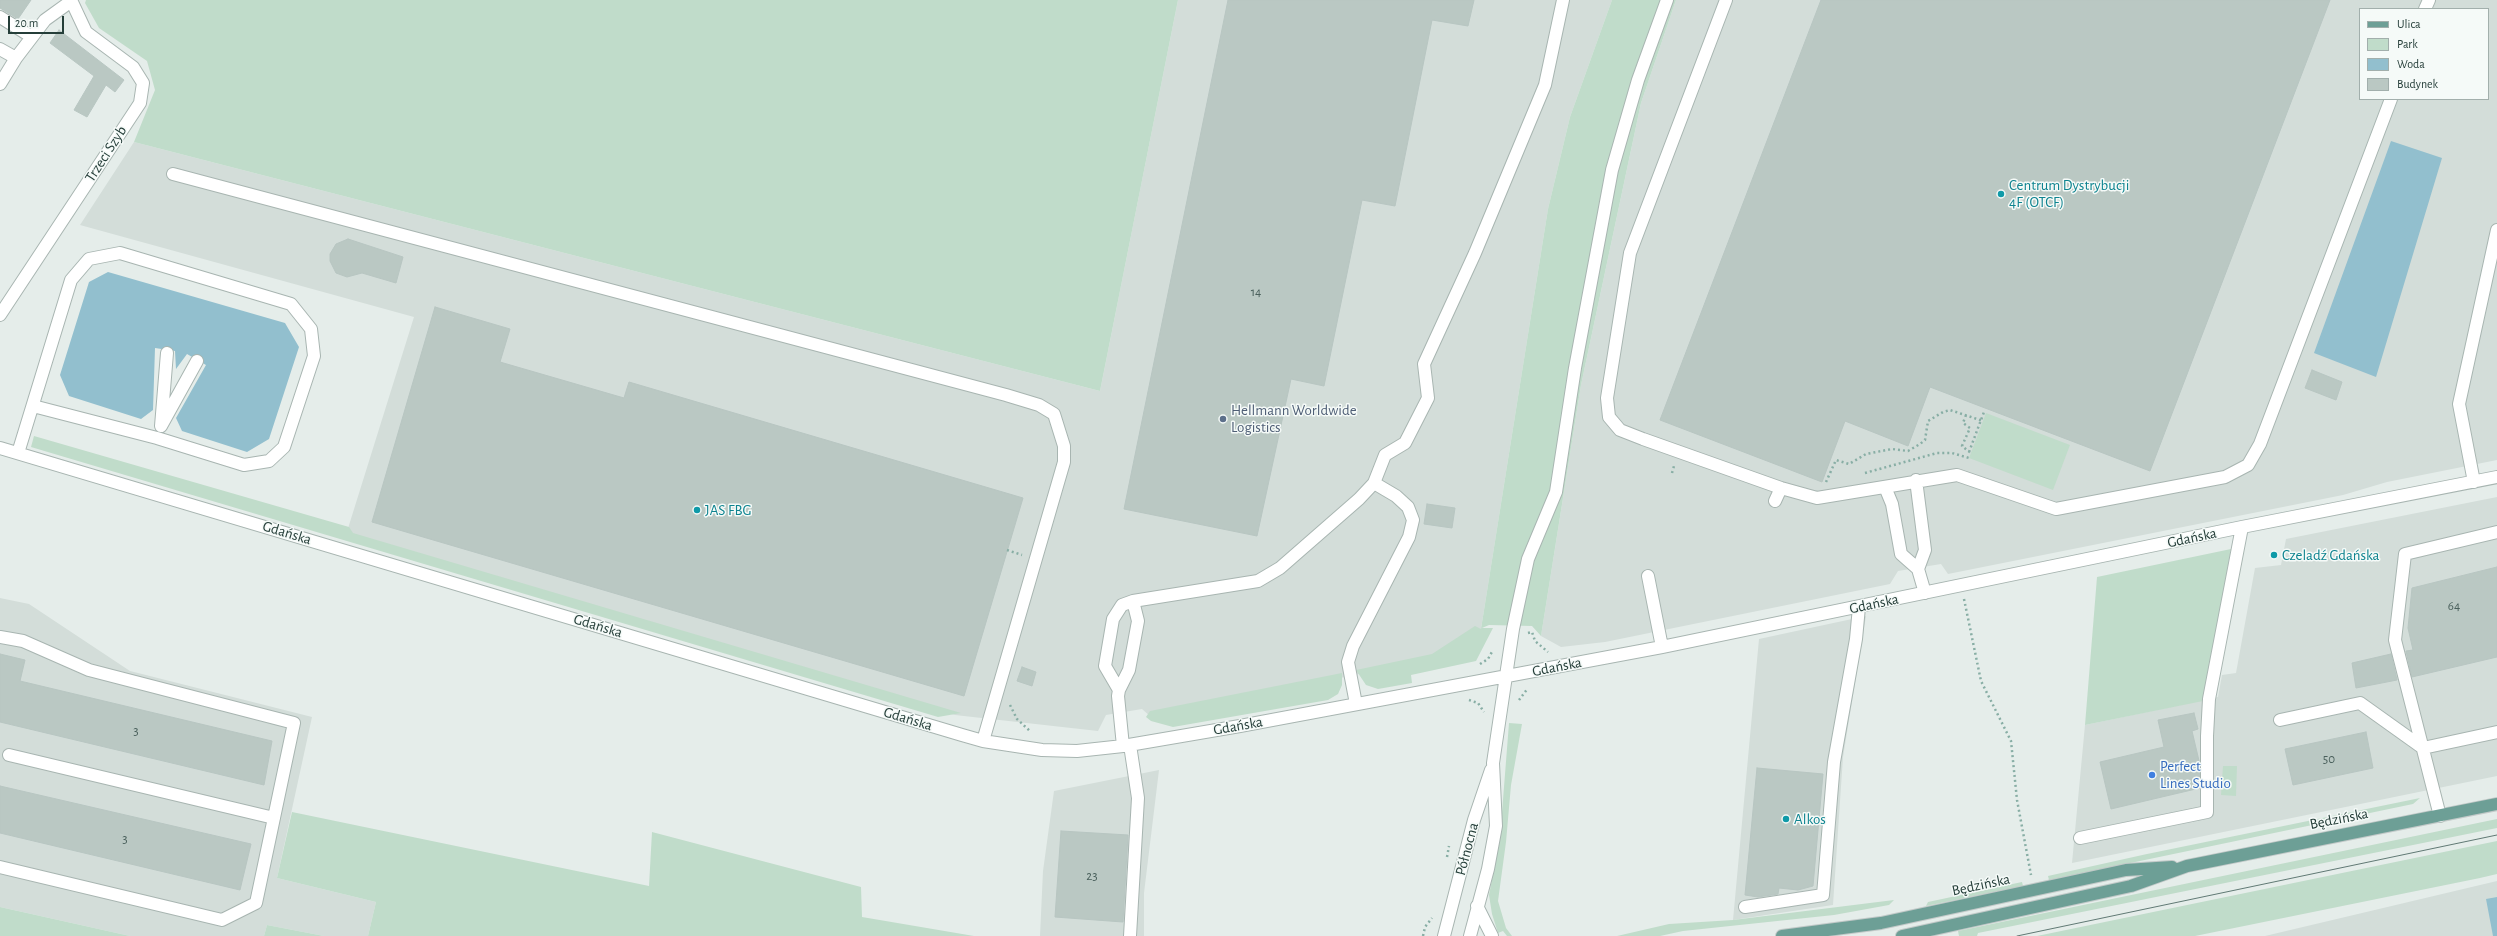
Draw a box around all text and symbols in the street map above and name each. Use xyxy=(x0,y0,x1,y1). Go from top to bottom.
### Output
scale bar xyxy=(10,8,66,34)
legend xyxy=(2359,8,2489,100)
text: 20 m xyxy=(15,17,38,29)
text: Ulica xyxy=(2397,18,2420,30)
text: Park xyxy=(2397,38,2418,50)
text: Woda xyxy=(2397,58,2425,70)
text: Budynek xyxy=(2397,78,2438,90)
street label: Trzeci Szyb xyxy=(81,123,131,185)
place label: Centrum Dystrybucji 4F (OTCF) xyxy=(2009,176,2129,211)
marker: Centrum Dystrybucji 4F (OTCF) xyxy=(1996,189,2006,199)
house number: 14 xyxy=(1251,284,1261,300)
place label: Hellmann Worldwide Logistics xyxy=(1231,401,1357,436)
marker: Hellmann Worldwide Logistics xyxy=(1218,414,1228,424)
place label: JAS FBG xyxy=(705,501,751,519)
marker: JAS FBG xyxy=(692,505,702,515)
street label: Gdańska xyxy=(260,517,314,549)
street label: Gdańska xyxy=(2166,524,2218,552)
place label: Czeladź Gdańska xyxy=(2282,546,2379,564)
marker: Czeladź Gdańska xyxy=(2269,550,2279,560)
street label: Gdańska xyxy=(1848,590,1900,618)
house number: 64 xyxy=(2448,598,2460,614)
street label: Gdańska xyxy=(571,610,625,642)
street label: Gdańska xyxy=(1531,653,1583,681)
street label: Gdańska xyxy=(881,703,935,735)
street label: Gdańska xyxy=(1212,713,1264,739)
house number: 3 xyxy=(133,723,139,739)
house number: 50 xyxy=(2323,751,2335,767)
place label: Perfect Lines Studio xyxy=(2160,757,2231,792)
marker: Perfect Lines Studio xyxy=(2147,770,2157,780)
street label: Będzińska xyxy=(2308,805,2370,833)
place label: Alkos xyxy=(1794,810,1826,828)
marker: Alkos xyxy=(1781,814,1791,824)
street label: Północna xyxy=(1451,821,1483,877)
house number: 3 xyxy=(122,831,128,847)
house number: 23 xyxy=(1086,868,1098,884)
street label: Będzińska xyxy=(1950,870,2012,900)

